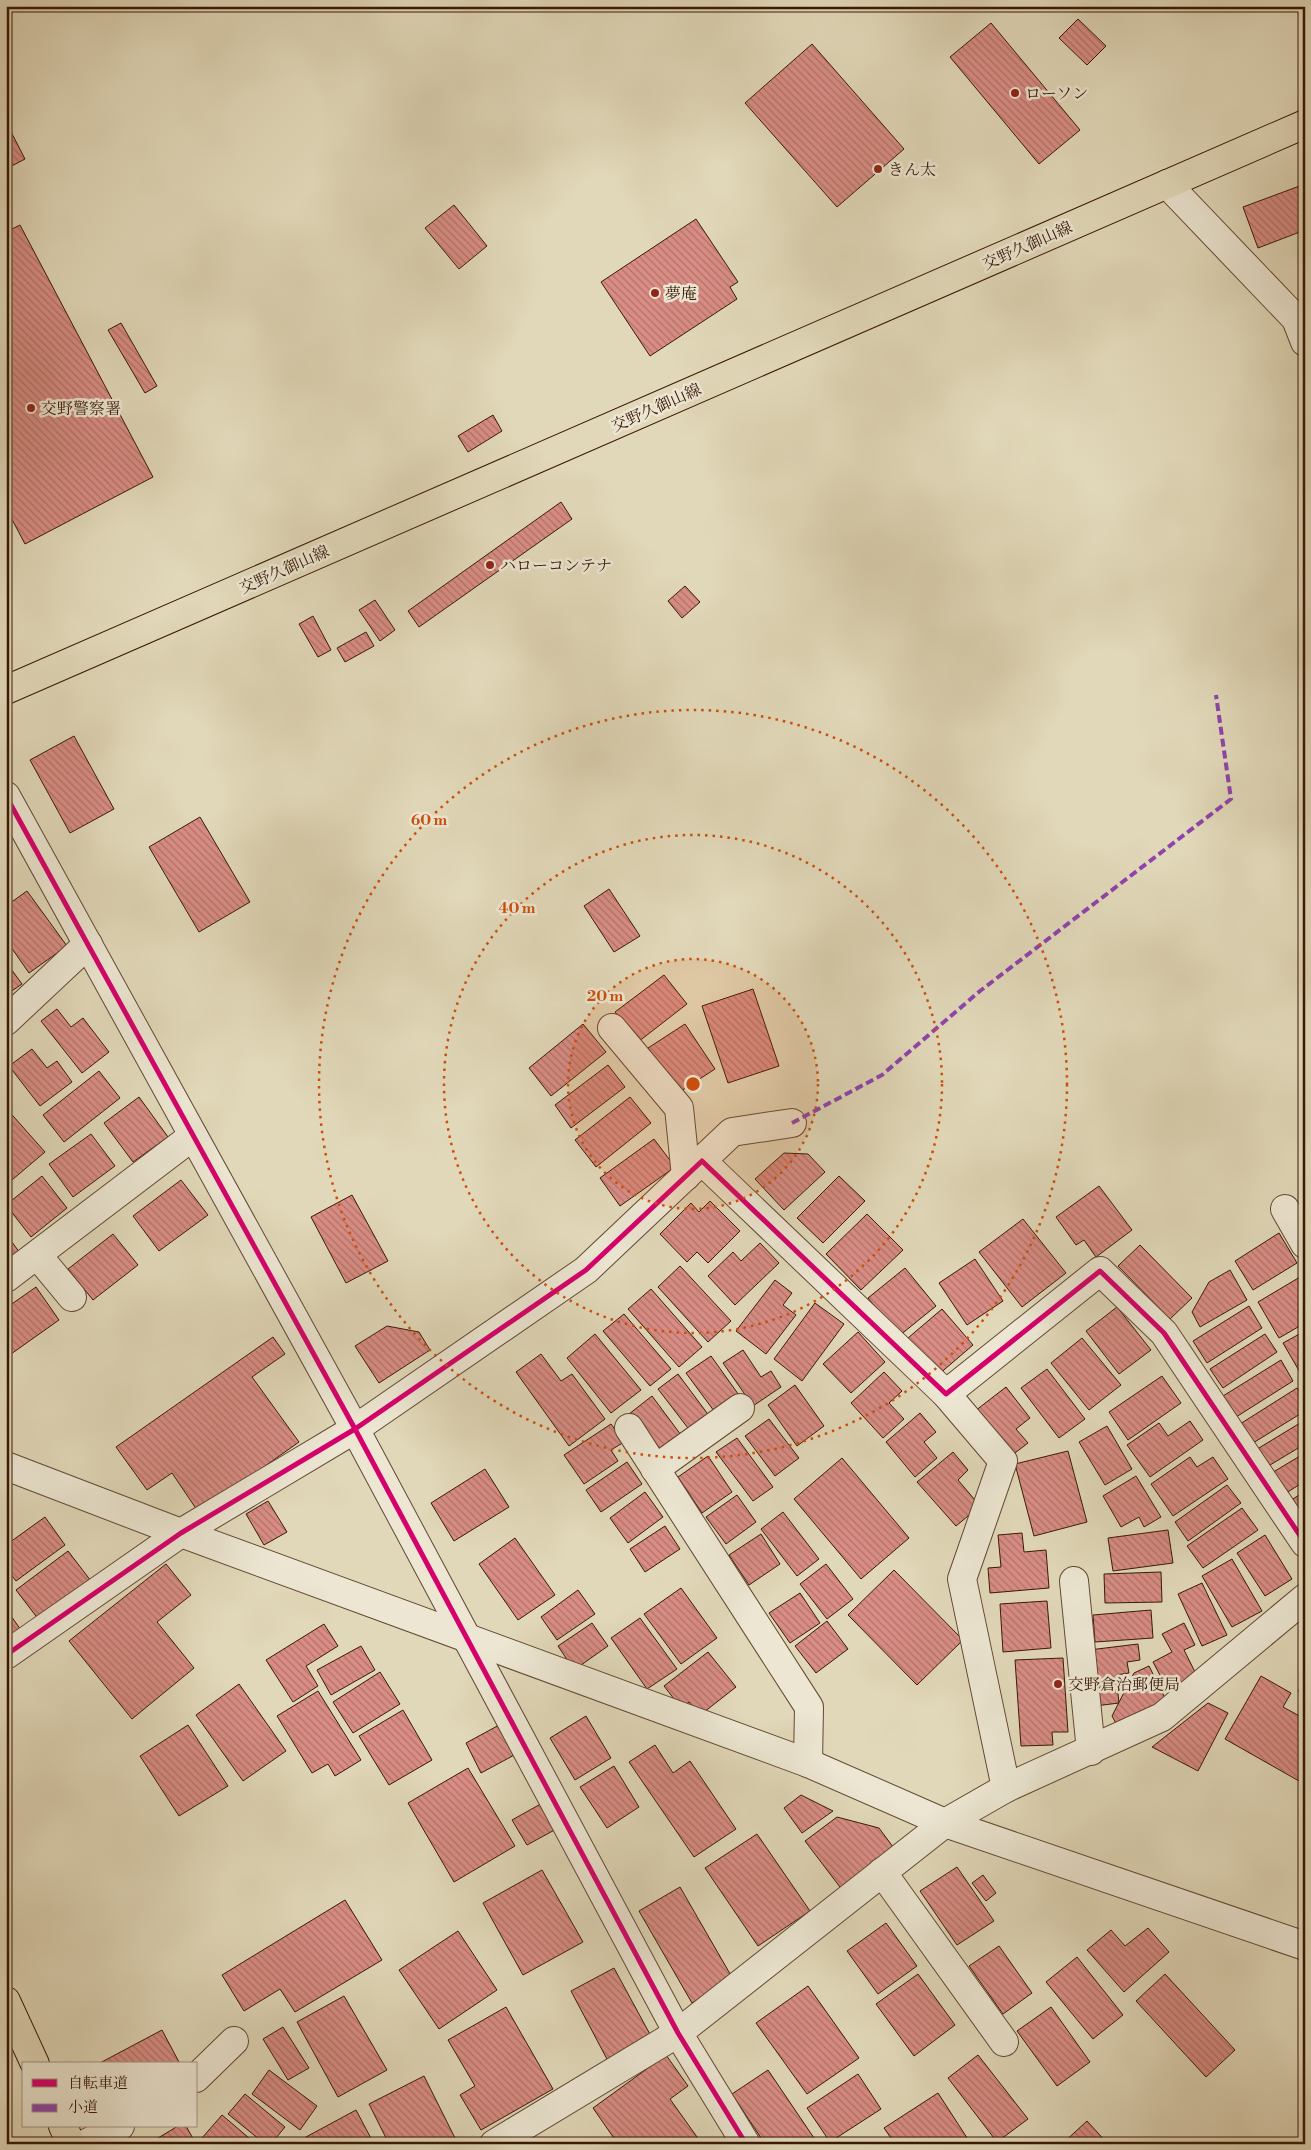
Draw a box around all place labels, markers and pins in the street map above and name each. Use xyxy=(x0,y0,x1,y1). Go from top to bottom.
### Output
place label: ローソン xyxy=(1025,84,1088,104)
marker: ローソン xyxy=(1009,87,1021,99)
place label: きん太 xyxy=(888,160,936,180)
marker: きん太 xyxy=(872,163,884,175)
place label: 夢庵 xyxy=(665,284,697,304)
marker: 夢庵 xyxy=(649,287,661,299)
place label: 交野警察署 xyxy=(41,399,121,419)
marker: 交野警察署 xyxy=(25,402,37,414)
place label: ハローコンテナ xyxy=(500,556,612,576)
marker: ハローコンテナ xyxy=(484,559,496,571)
centre of rings xyxy=(684,1075,702,1093)
place label: 交野倉治郵便局 xyxy=(1068,1675,1180,1695)
marker: 交野倉治郵便局 xyxy=(1052,1678,1064,1690)

